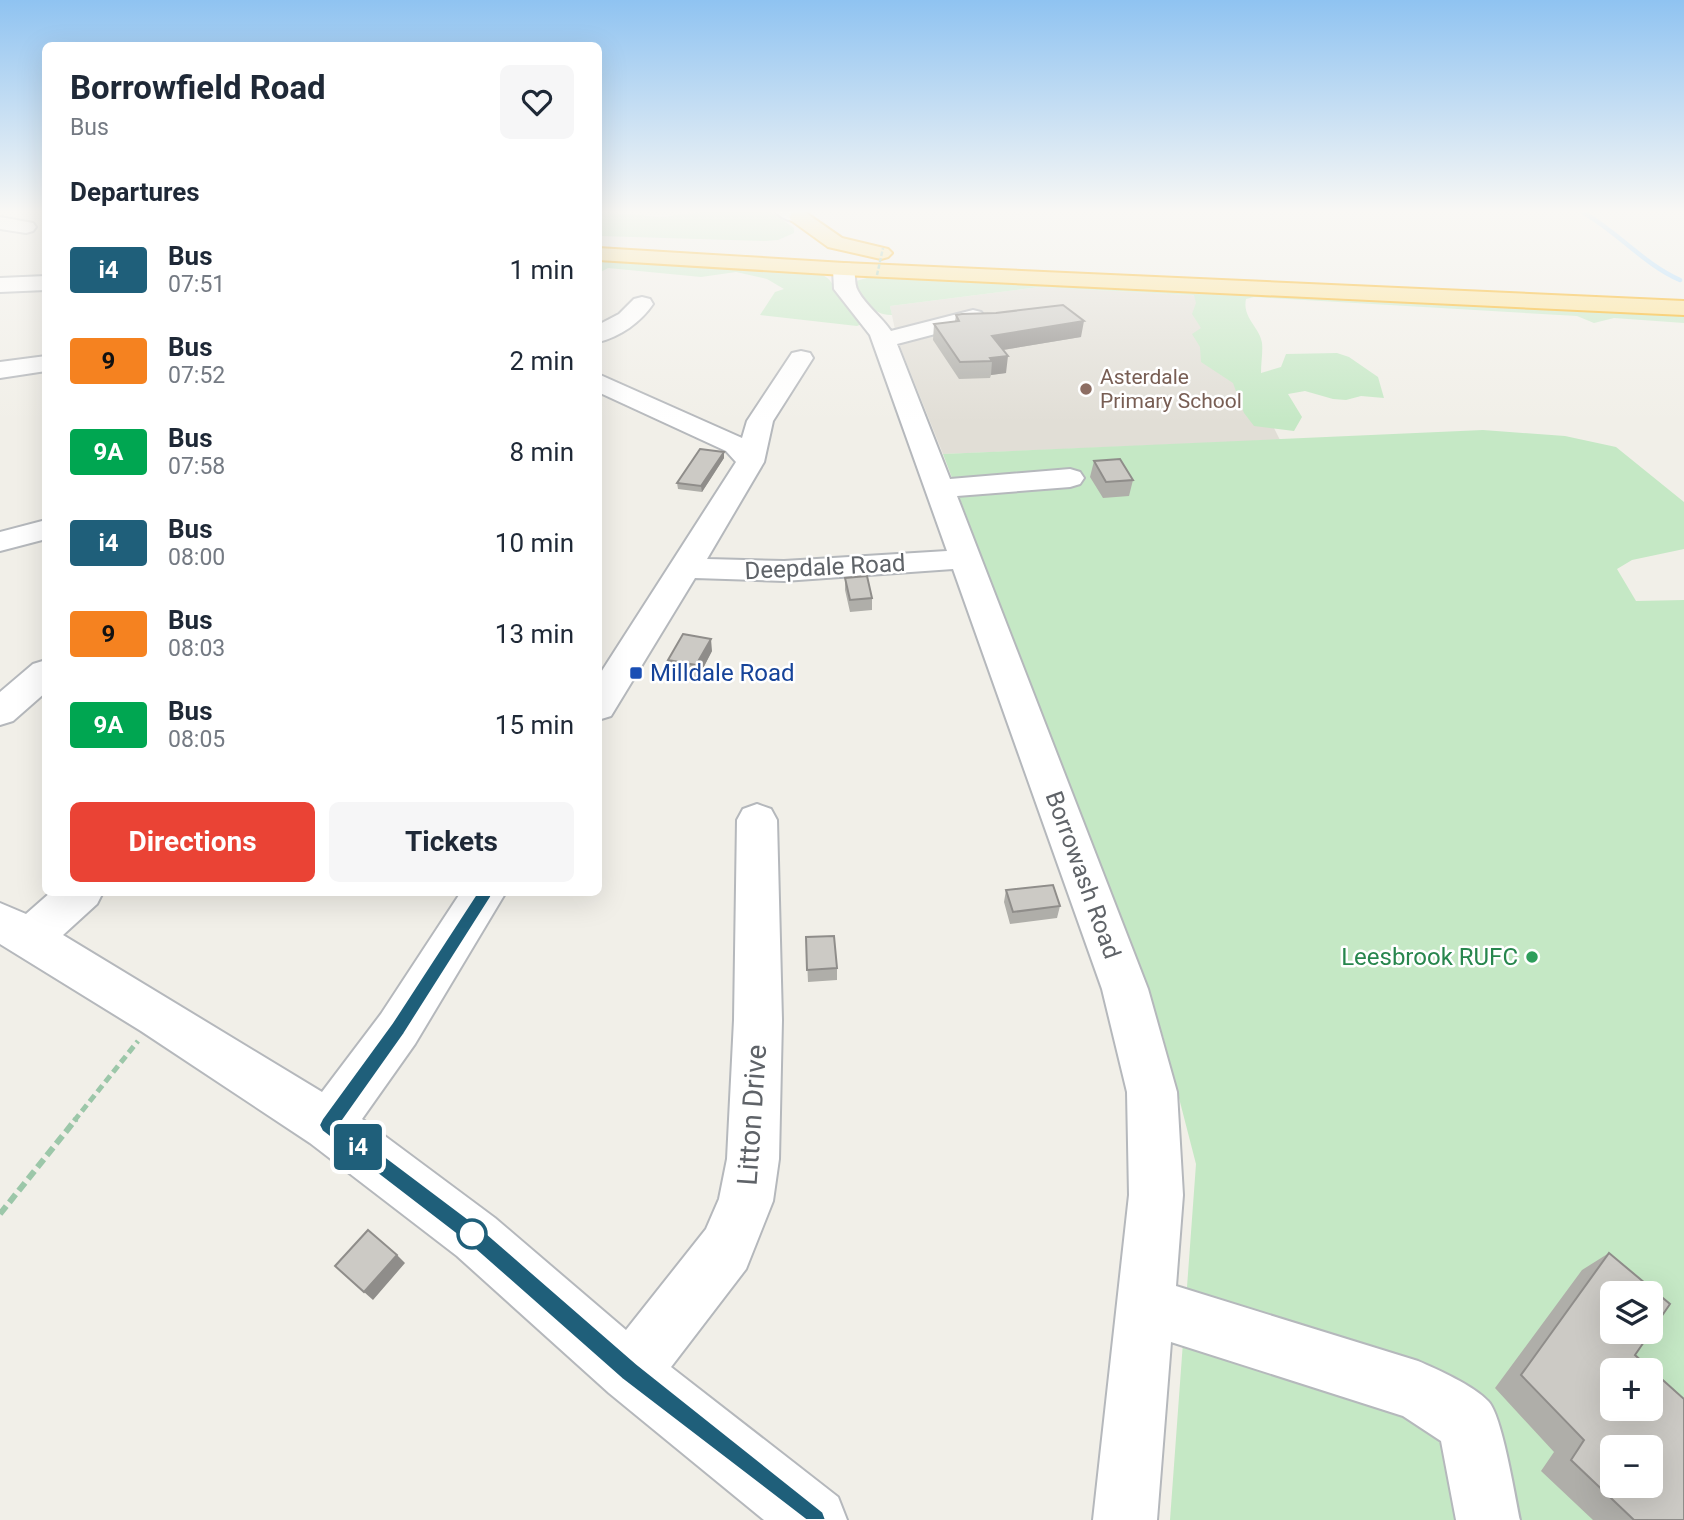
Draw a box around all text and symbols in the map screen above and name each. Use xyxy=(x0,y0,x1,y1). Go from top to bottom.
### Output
button: heart xyxy=(500,65,574,139)
text: Borrowfield Road xyxy=(70,68,326,107)
text: Bus xyxy=(70,114,109,141)
text: Departures xyxy=(70,177,200,207)
text: Bus xyxy=(168,241,213,271)
text: 1 min xyxy=(509,255,574,285)
text: i4 xyxy=(98,256,119,284)
text: 07:51 xyxy=(168,271,225,298)
text: Bus xyxy=(168,332,213,362)
text: 2 min xyxy=(509,346,574,376)
text: 9 xyxy=(102,347,115,375)
text: 07:52 xyxy=(168,362,225,389)
place label: Asterdale Primary School xyxy=(1100,365,1242,413)
marker: Asterdale Primary School xyxy=(1078,381,1094,397)
text: Bus xyxy=(168,423,213,453)
text: 8 min xyxy=(509,437,574,467)
text: 9A xyxy=(94,438,123,466)
text: 07:58 xyxy=(168,453,225,480)
text: Bus xyxy=(168,514,213,544)
text: 10 min xyxy=(495,528,574,558)
text: i4 xyxy=(98,529,119,557)
text: 08:00 xyxy=(168,544,225,571)
street label: Deepdale Road xyxy=(744,549,906,585)
text: Bus xyxy=(168,605,213,635)
text: 13 min xyxy=(495,619,574,649)
text: 9 xyxy=(102,620,115,648)
text: 08:03 xyxy=(168,635,225,662)
place label: Milldale Road xyxy=(650,659,795,687)
marker: Milldale Road xyxy=(628,665,644,681)
text: Bus xyxy=(168,696,213,726)
text: 15 min xyxy=(495,710,574,740)
text: 9A xyxy=(94,711,123,739)
text: 08:05 xyxy=(168,726,225,753)
street label: Borrowash Road xyxy=(1040,787,1126,963)
button: Directions xyxy=(70,802,315,882)
button: Tickets xyxy=(329,802,574,882)
place label: Leesbrook RUFC xyxy=(1341,943,1518,971)
marker: Leesbrook RUFC xyxy=(1524,949,1540,965)
street label: Litton Drive xyxy=(731,1043,773,1187)
line badge: i4 xyxy=(326,1124,390,1170)
text: i4 xyxy=(348,1133,368,1161)
unlabelled marker xyxy=(457,1219,487,1249)
map controls xyxy=(1600,1281,1663,1498)
button: layers xyxy=(1600,1281,1663,1344)
button: + xyxy=(1600,1358,1663,1421)
button: − xyxy=(1600,1435,1663,1498)

